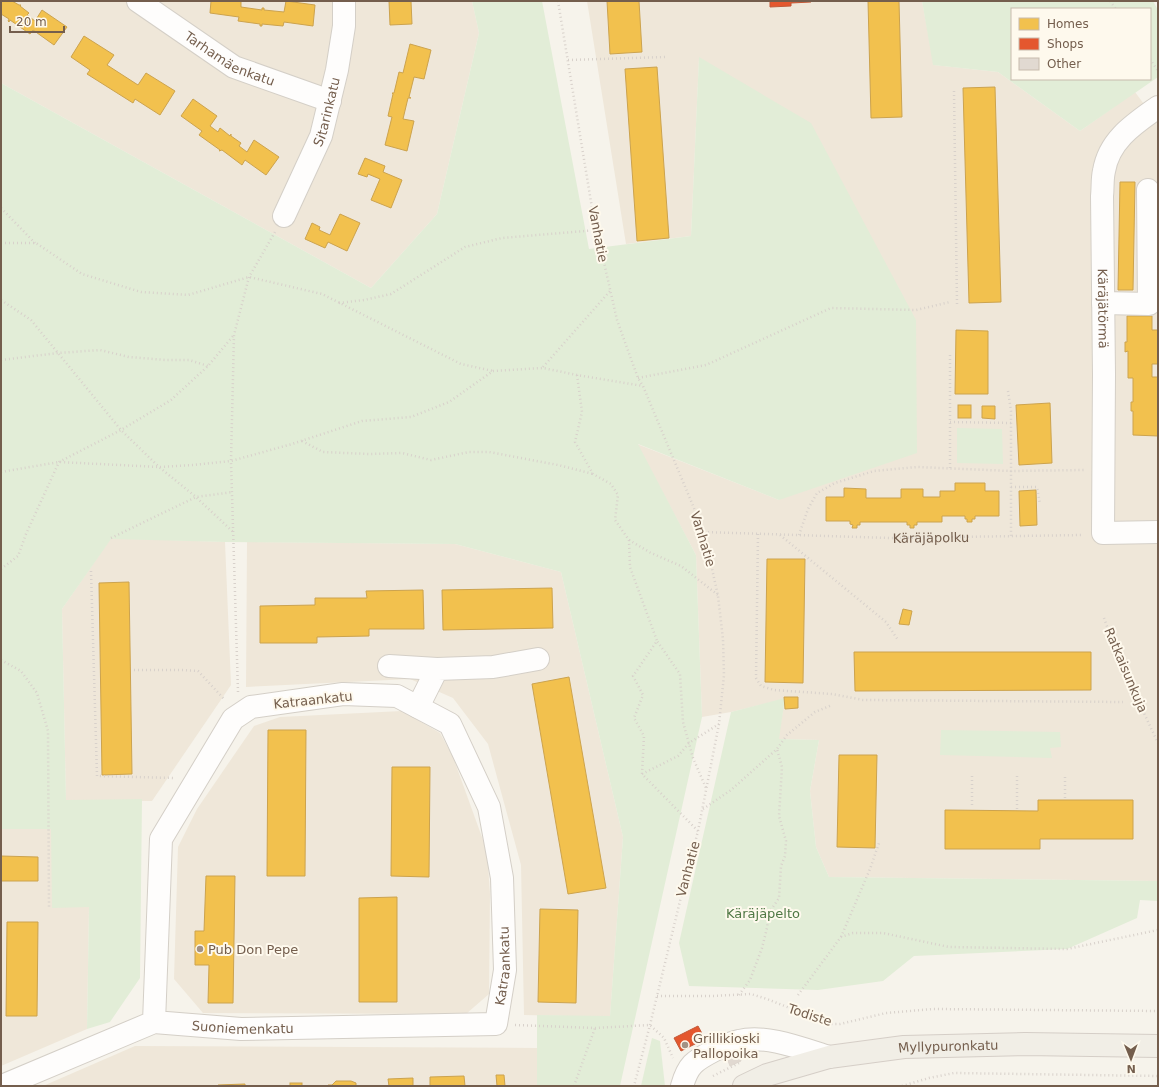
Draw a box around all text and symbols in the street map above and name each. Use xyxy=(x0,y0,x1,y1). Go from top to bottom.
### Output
scale bar xyxy=(10,8,64,34)
legend xyxy=(1011,8,1151,80)
text: 20 m xyxy=(16,15,47,29)
text: Homes xyxy=(1047,17,1089,31)
street label: Tarhamäenkatu xyxy=(181,27,277,88)
text: Shops xyxy=(1047,37,1083,51)
text: Other xyxy=(1047,57,1081,71)
street label: Sitarinkatu xyxy=(310,76,342,149)
street label: Vanhatie xyxy=(585,205,611,263)
street label: Käräjätörmä xyxy=(1095,268,1111,349)
street label: Vanhatie xyxy=(687,510,719,568)
street label: Käräjäpolku xyxy=(893,529,969,545)
street label: Ratkaisunkuja xyxy=(1101,625,1151,715)
street label: Katraankatu xyxy=(273,688,353,712)
street label: Vanhatie xyxy=(673,840,703,898)
park label: Käräjäpelto xyxy=(726,906,800,921)
street label: Katraankatu xyxy=(492,926,513,1007)
place label: Pub Don Pepe xyxy=(208,942,298,957)
marker: Pub Don Pepe xyxy=(195,944,205,954)
street label: Todiste xyxy=(785,1001,834,1029)
street label: Suoniemenkatu xyxy=(191,1018,294,1037)
place label: Grillikioski Pallopoika xyxy=(693,1031,760,1061)
street label: Myllypuronkatu xyxy=(897,1037,999,1055)
north arrow xyxy=(1111,1039,1151,1079)
marker: Grillikioski Pallopoika xyxy=(680,1040,690,1050)
text: N xyxy=(1126,1062,1136,1075)

